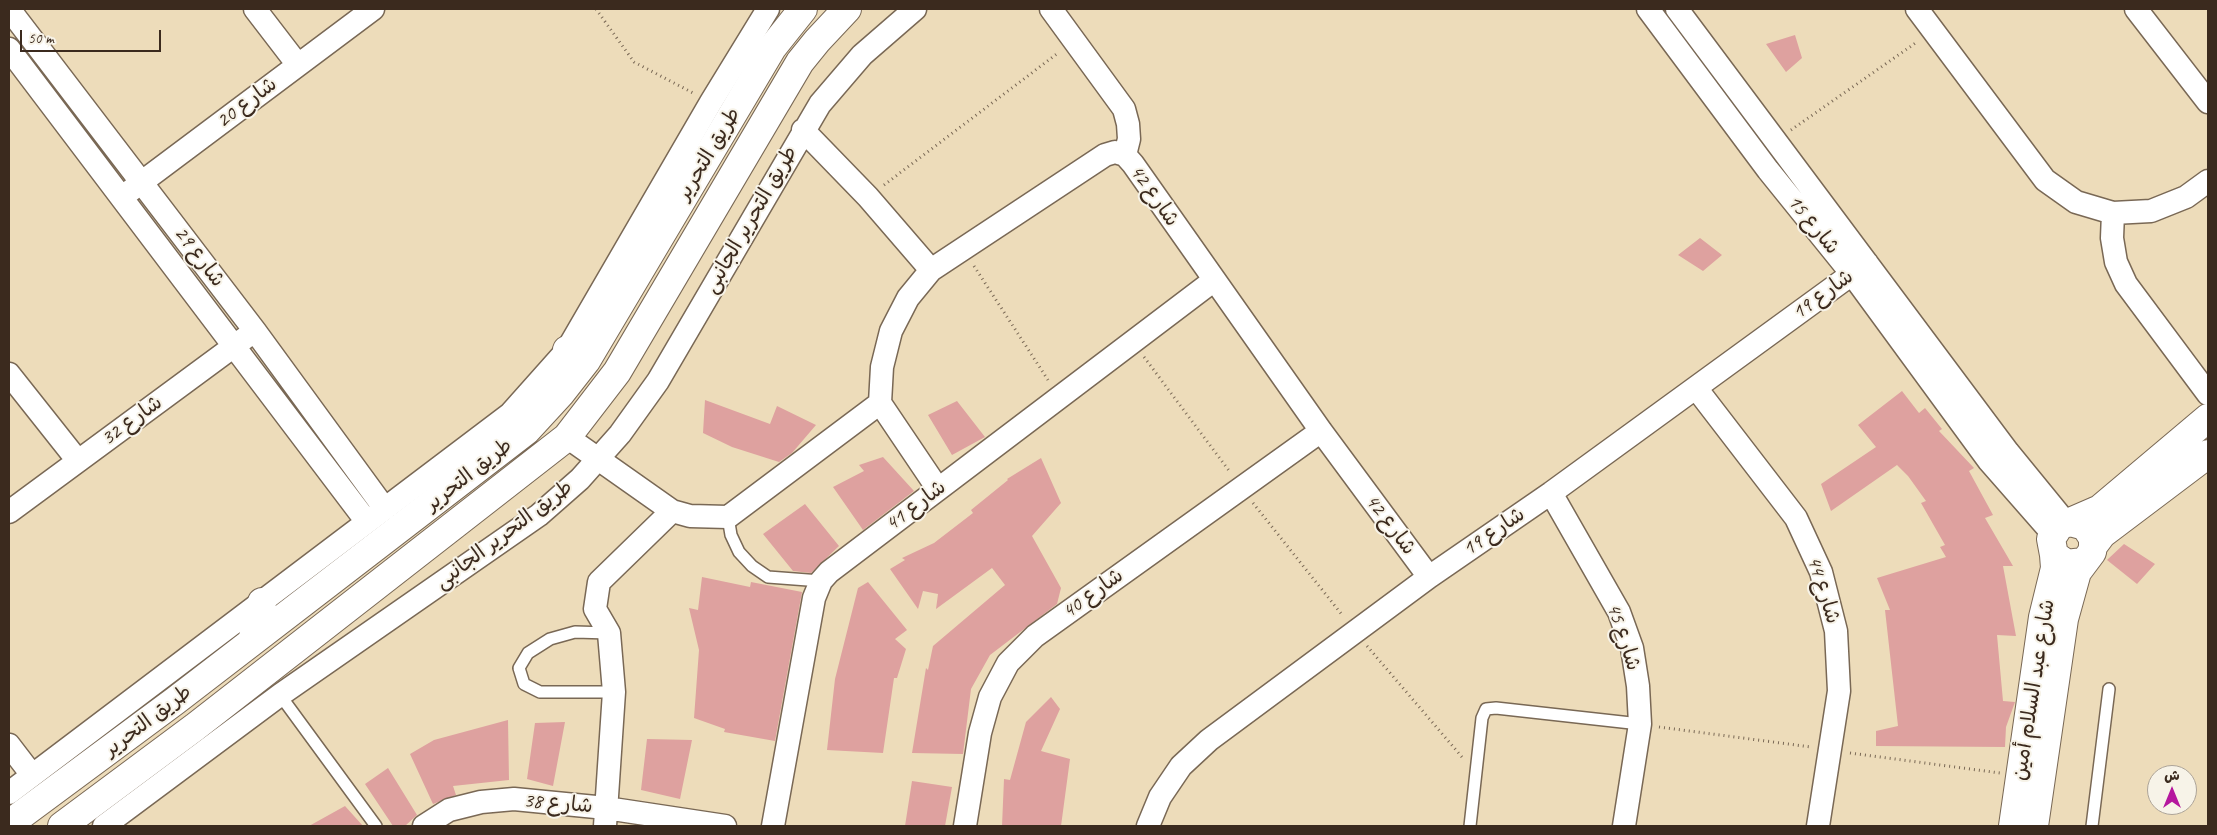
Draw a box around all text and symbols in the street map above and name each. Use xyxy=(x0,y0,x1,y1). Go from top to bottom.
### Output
scale bar xyxy=(22,20,164,52)
text: 50 m xyxy=(28,29,54,48)
street label: شارع 20 xyxy=(212,72,282,134)
street label: طريق التحرير xyxy=(672,103,746,205)
street label: طريق التحرير الجانبى xyxy=(699,142,803,298)
street label: شارع 42 xyxy=(1124,160,1184,232)
street label: شارع 15 xyxy=(1781,190,1845,260)
street label: شارع 29 xyxy=(168,222,230,292)
street label: شارع 19 xyxy=(1788,264,1858,326)
street label: شارع 32 xyxy=(97,390,167,452)
street label: طريق التحرير xyxy=(420,433,518,517)
street label: طريق التحرير الجانبى xyxy=(430,475,578,595)
street label: شارع 41 xyxy=(881,475,951,537)
street label: شارع 42 xyxy=(1359,490,1421,560)
street label: شارع 19 xyxy=(1458,502,1530,562)
street label: شارع 44 xyxy=(1801,553,1845,627)
street label: شارع 40 xyxy=(1058,563,1128,625)
street label: شارع عبد السلام أمين xyxy=(2007,598,2061,782)
street label: شارع 45 xyxy=(1600,600,1646,674)
street label: طريق التحرير xyxy=(99,680,197,762)
north arrow xyxy=(2147,765,2197,815)
text: ش xyxy=(2164,767,2180,784)
street label: شارع 38 xyxy=(522,788,594,820)

